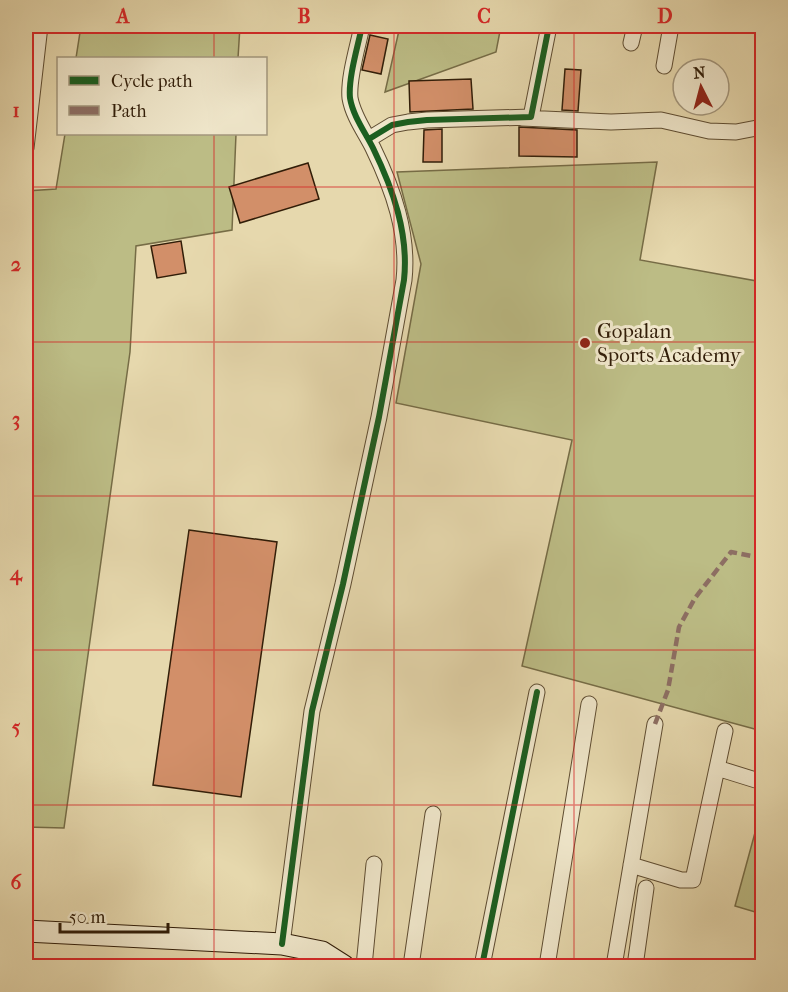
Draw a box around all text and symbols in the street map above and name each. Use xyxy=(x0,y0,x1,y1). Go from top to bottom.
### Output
text: A xyxy=(115,5,131,28)
text: B xyxy=(297,5,311,28)
text: C xyxy=(477,5,491,28)
text: D xyxy=(657,5,673,28)
legend xyxy=(57,57,267,135)
north arrow xyxy=(671,57,731,117)
text: N xyxy=(692,62,707,83)
text: Cycle path xyxy=(111,71,192,92)
text: 1 xyxy=(12,99,20,122)
text: Path xyxy=(111,101,147,122)
text: 2 xyxy=(11,253,21,276)
place label: Gopalan Sports Academy xyxy=(597,319,742,367)
marker: Gopalan Sports Academy xyxy=(578,336,592,350)
text: 3 xyxy=(12,408,20,431)
text: 4 xyxy=(9,562,23,586)
text: 5 xyxy=(12,716,21,739)
text: 6 xyxy=(11,871,23,894)
scale bar xyxy=(60,896,168,934)
text: 50 m xyxy=(69,907,106,928)

